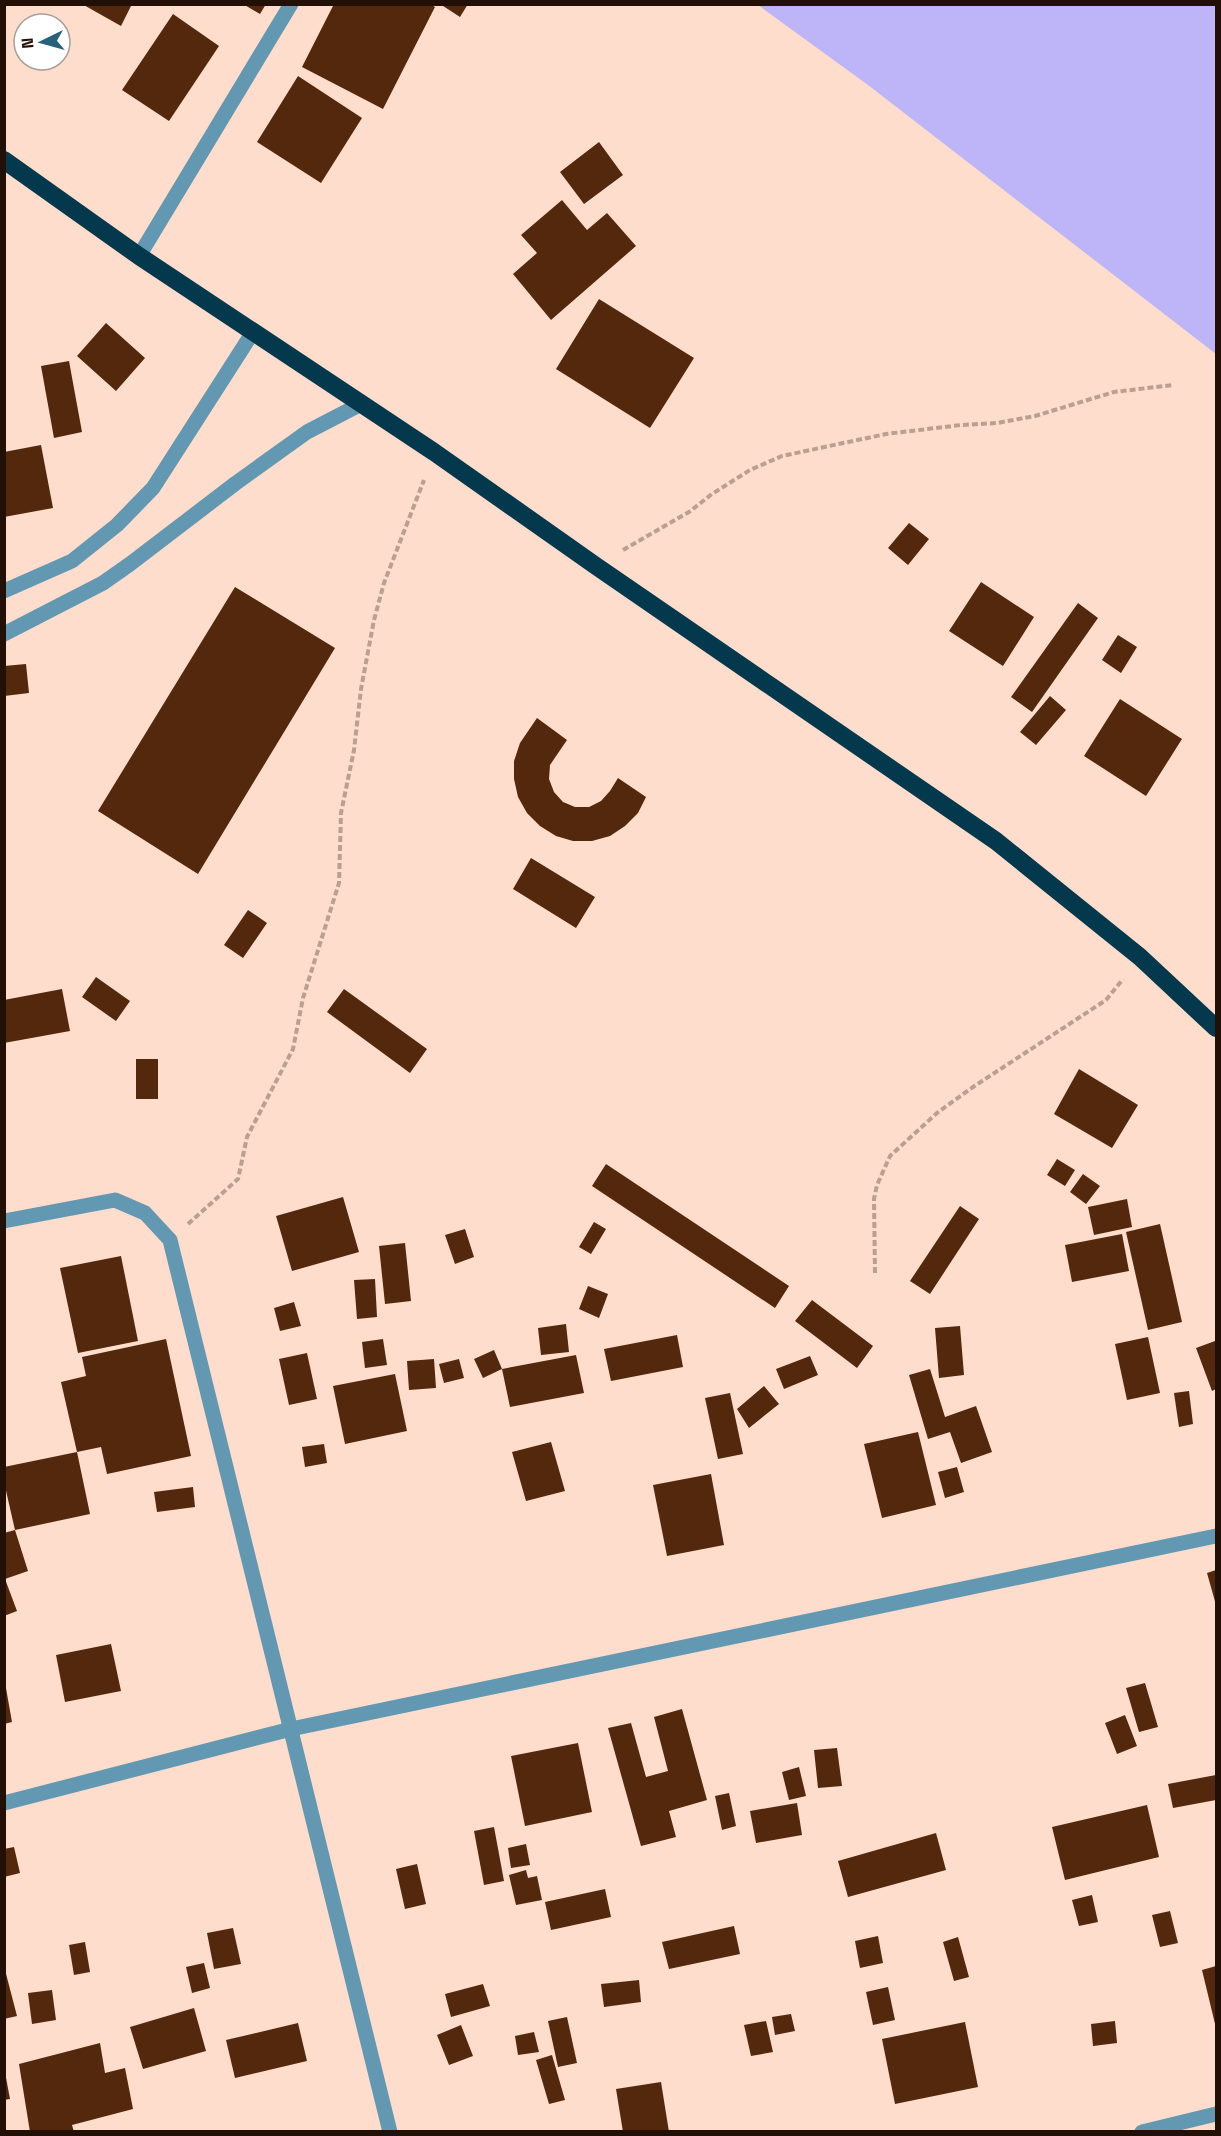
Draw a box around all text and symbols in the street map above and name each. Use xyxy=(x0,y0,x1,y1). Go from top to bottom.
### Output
north arrow xyxy=(12,12,72,72)
text: N xyxy=(17,37,38,50)

